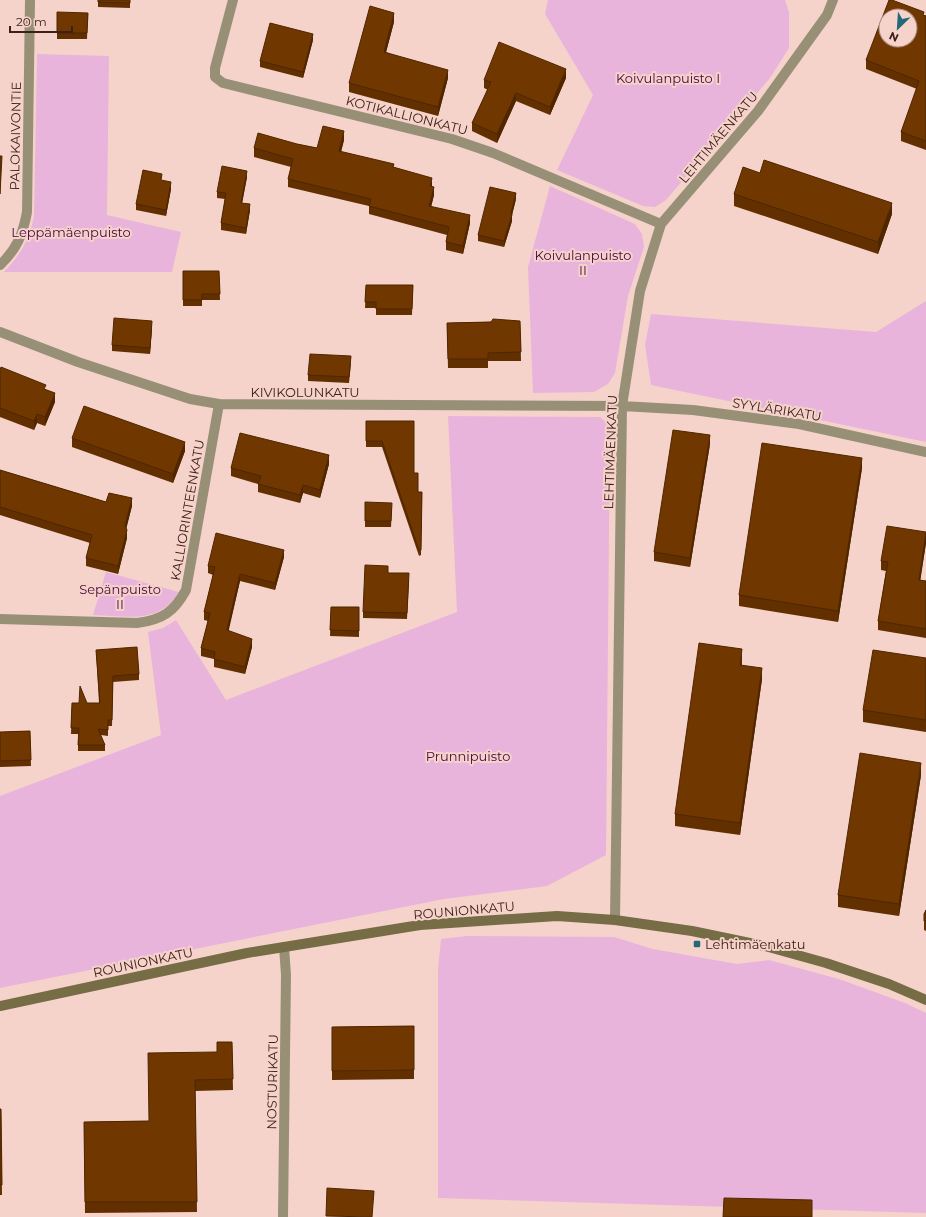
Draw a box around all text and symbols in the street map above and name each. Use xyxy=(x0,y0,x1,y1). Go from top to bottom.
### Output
scale bar xyxy=(10,8,72,34)
north arrow xyxy=(878,8,918,48)
text: 20 m xyxy=(16,14,47,29)
text: N xyxy=(887,29,901,45)
park label: Koivulanpuisto I xyxy=(616,70,720,86)
street label: PALOKAIVONTIE xyxy=(6,81,24,191)
street label: LEHTIMÄENKATU xyxy=(675,88,761,186)
street label: KOTIKALLIONKATU xyxy=(344,92,470,138)
park label: Leppämäenpuisto xyxy=(11,224,131,240)
park label: Koivulanpuisto II xyxy=(535,247,631,278)
street label: KIVIKOLUNKATU xyxy=(250,384,360,400)
street label: LEHTIMÄENKATU xyxy=(600,394,620,510)
street label: SYYLÄRIKATU xyxy=(731,394,823,424)
street label: KALLIORINTEENKATU xyxy=(167,438,207,582)
park label: Sepänpuisto II xyxy=(79,581,161,612)
park label: Prunnipuisto xyxy=(426,748,510,764)
street label: ROUNIONKATU xyxy=(413,898,515,922)
place label: Lehtimäenkatu xyxy=(705,936,805,952)
marker: Lehtimäenkatu xyxy=(692,939,702,949)
street label: ROUNIONKATU xyxy=(91,944,195,980)
street label: NOSTURIKATU xyxy=(263,1034,281,1130)

